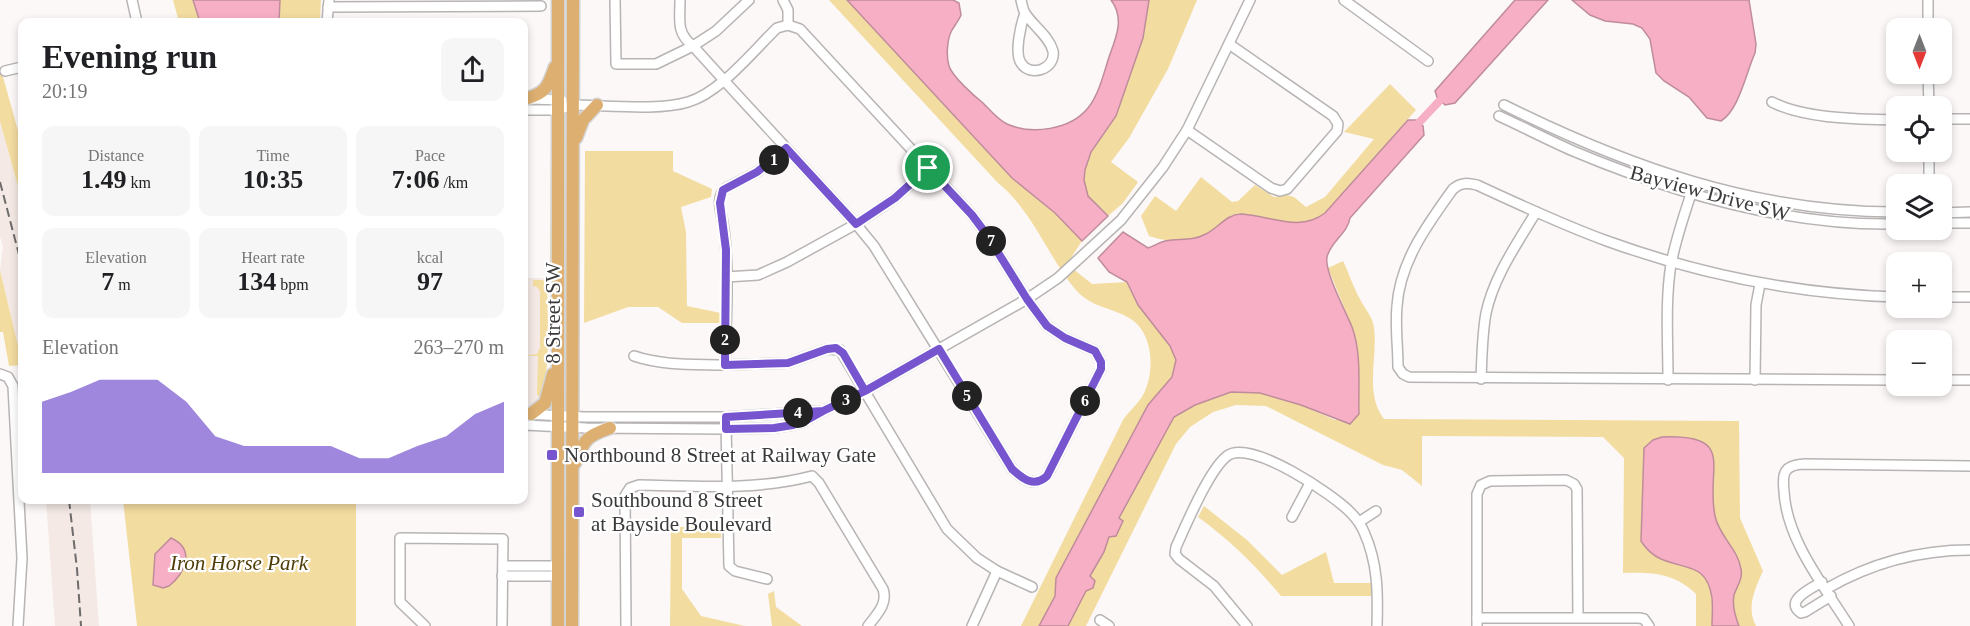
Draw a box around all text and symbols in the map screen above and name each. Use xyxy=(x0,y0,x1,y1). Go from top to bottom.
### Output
north arrow xyxy=(1886,18,1952,84)
map controls xyxy=(1886,18,1952,396)
button: share xyxy=(441,38,504,101)
text: Evening run xyxy=(42,39,217,75)
text: 20:19 xyxy=(42,80,88,102)
button: locate xyxy=(1886,96,1952,162)
pin xyxy=(902,142,953,193)
pin: 1 xyxy=(759,145,789,175)
text: Distance xyxy=(88,147,144,164)
text: Time xyxy=(256,147,290,164)
text: Pace xyxy=(415,147,445,164)
text: 1 xyxy=(770,151,778,168)
icon: arrive xyxy=(911,151,944,184)
street label: Bayview Drive SW xyxy=(1627,160,1793,226)
text: 1.49 xyxy=(81,165,127,194)
text: 10:35 xyxy=(243,165,303,194)
text: 7:06 xyxy=(392,165,439,194)
text: km xyxy=(127,174,151,191)
text: /km xyxy=(439,174,468,191)
button: layers xyxy=(1886,174,1952,240)
pin: 7 xyxy=(976,226,1006,256)
text: 7 xyxy=(987,232,995,249)
text: Elevation xyxy=(85,249,147,266)
text: Heart rate xyxy=(241,249,305,266)
text: kcal xyxy=(417,249,443,266)
button: + xyxy=(1886,252,1952,318)
street label: 8 Street SW xyxy=(541,262,565,364)
text: 7 xyxy=(101,267,114,296)
text: 134 xyxy=(237,267,276,296)
text: 97 xyxy=(417,267,443,296)
text: m xyxy=(114,276,131,293)
text: bpm xyxy=(276,276,309,293)
pin: 2 xyxy=(710,325,740,355)
button: − xyxy=(1886,330,1952,396)
text: 2 xyxy=(721,331,729,348)
text: Elevation xyxy=(42,336,119,358)
text: 263–270 m xyxy=(413,336,504,358)
pin: 5 xyxy=(952,381,982,411)
pin: 3 xyxy=(831,385,861,415)
pin: 6 xyxy=(1070,386,1100,416)
text: 5 xyxy=(963,387,971,404)
text: 3 xyxy=(842,391,850,408)
text: 6 xyxy=(1081,392,1089,409)
pin: 4 xyxy=(783,398,813,428)
text: 4 xyxy=(794,404,802,421)
place label: Northbound 8 Street at Railway Gate xyxy=(564,443,876,467)
marker: Northbound 8 Street at Railway Gate xyxy=(545,448,559,462)
place label: Southbound 8 Street at Bayside Boulevard xyxy=(591,488,772,536)
marker: Southbound 8 Street at Bayside Boulevard xyxy=(572,505,586,519)
park label: Iron Horse Park xyxy=(169,551,309,575)

